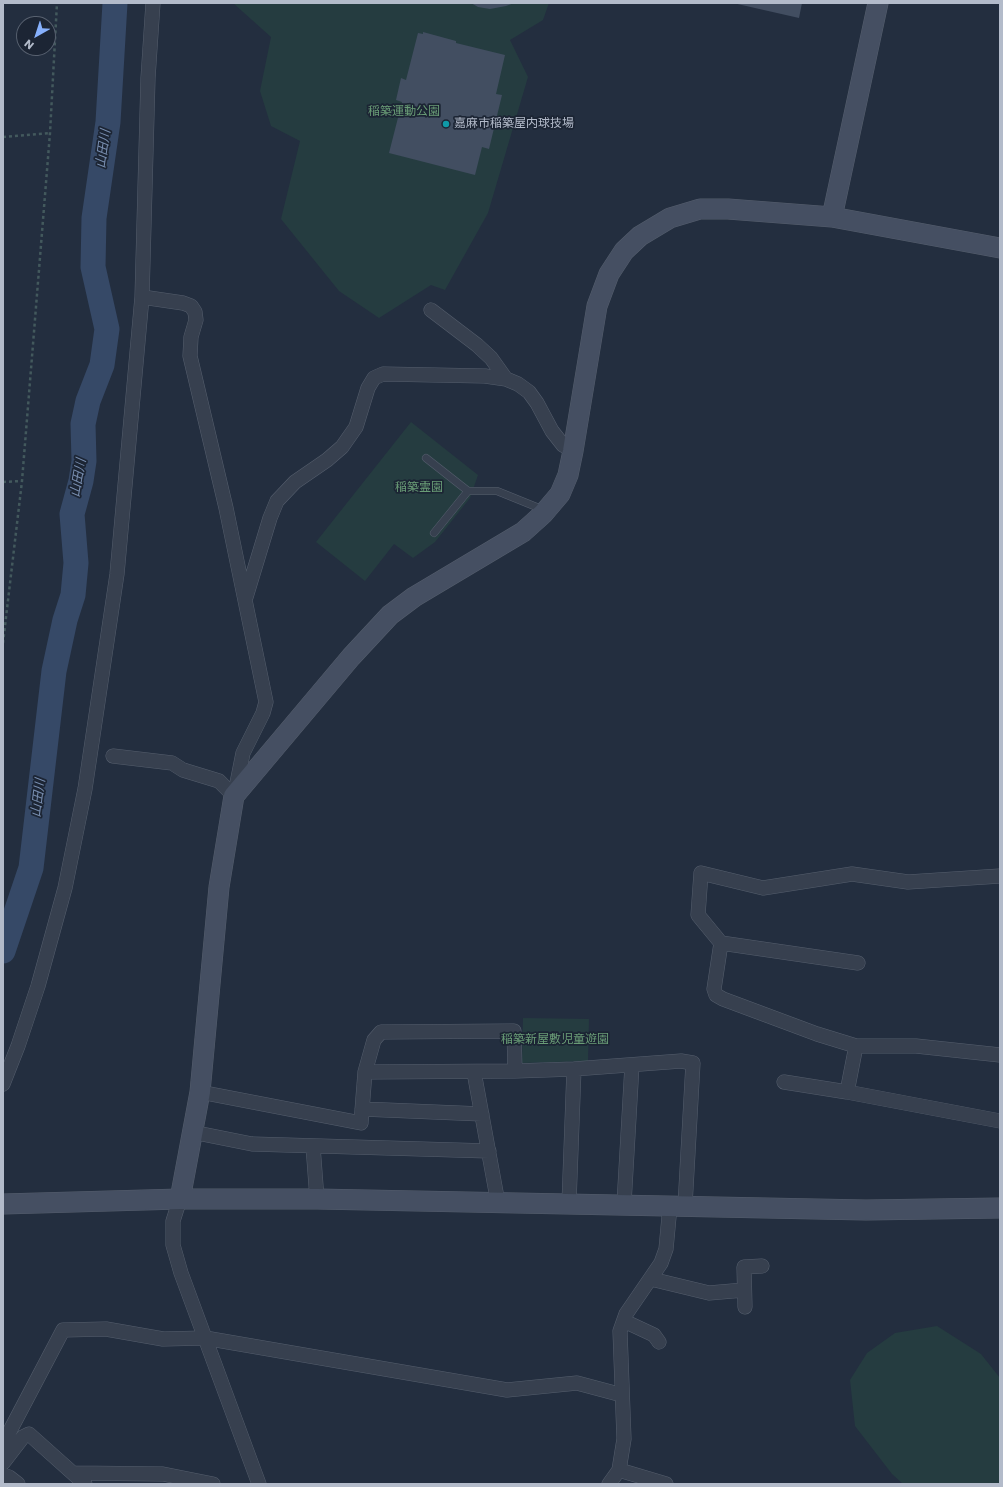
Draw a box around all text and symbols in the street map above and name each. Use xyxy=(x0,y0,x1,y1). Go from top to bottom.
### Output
north arrow xyxy=(16,16,56,56)
text: N xyxy=(21,36,37,53)
park label: 稲築運動公園 xyxy=(368,105,440,119)
place label: 嘉麻市稲築屋内球技場 xyxy=(454,117,574,131)
marker: 嘉麻市稲築屋内球技場 xyxy=(441,119,451,129)
water label: 山田川 xyxy=(94,129,114,169)
water label: 山田川 xyxy=(68,457,90,499)
park label: 稲築霊園 xyxy=(395,481,443,495)
water label: 山田川 xyxy=(29,778,49,818)
park label: 稲築新屋敷児童遊園 xyxy=(501,1033,609,1047)

